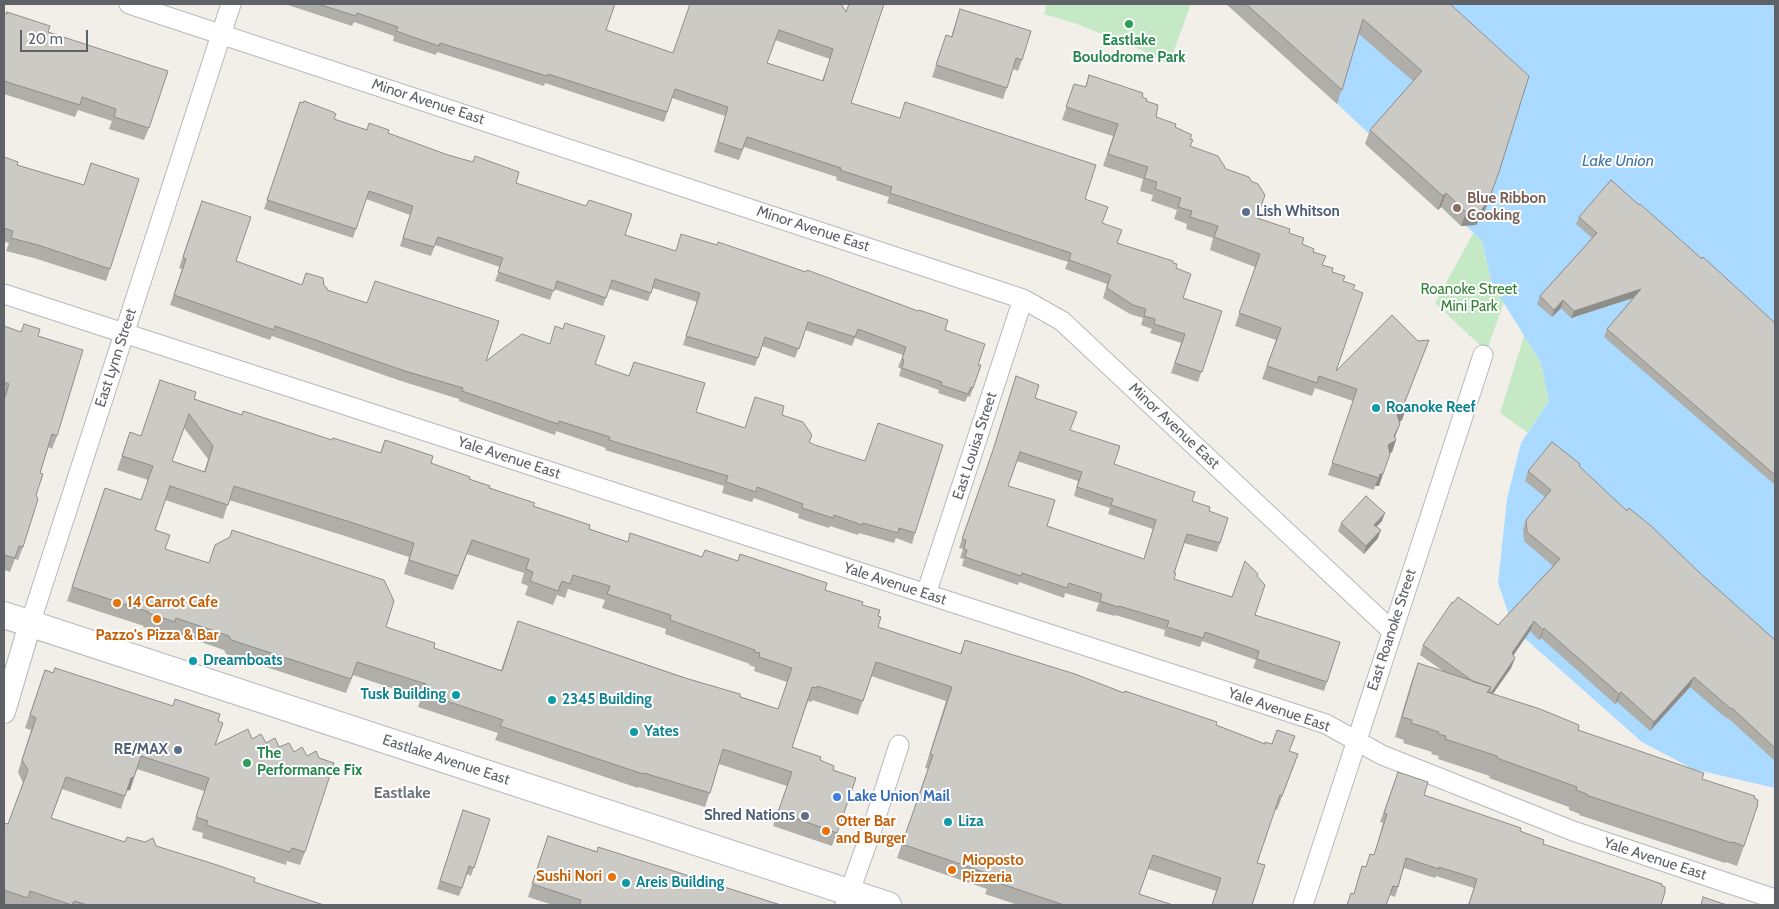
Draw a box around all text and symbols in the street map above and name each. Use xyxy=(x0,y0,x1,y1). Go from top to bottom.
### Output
marker: Eastlake Boulodrome Park xyxy=(1123,18,1135,30)
scale bar xyxy=(22,20,90,52)
text: 20 m xyxy=(28,30,63,48)
place label: Eastlake Boulodrome Park xyxy=(1072,32,1186,67)
street label: Minor Avenue East xyxy=(369,75,487,129)
water label: Lake Union xyxy=(1582,151,1654,171)
place label: Blue Ribbon Cooking xyxy=(1467,190,1546,225)
street label: Minor Avenue East xyxy=(754,202,872,256)
marker: Blue Ribbon Cooking xyxy=(1451,202,1463,214)
place label: Lish Whitson xyxy=(1256,203,1340,221)
marker: Lish Whitson xyxy=(1240,206,1252,218)
park label: Roanoke Street Mini Park xyxy=(1421,281,1517,316)
street label: East Lynn Street xyxy=(92,306,140,410)
street label: Minor Avenue East xyxy=(1125,379,1223,473)
street label: East Louisa Street xyxy=(949,390,1001,502)
place label: Roanoke Reef xyxy=(1386,399,1476,417)
marker: Roanoke Reef xyxy=(1370,402,1382,414)
street label: Yale Avenue East xyxy=(455,433,563,483)
street label: Yale Avenue East xyxy=(841,559,949,609)
street label: East Roanoke Street xyxy=(1364,567,1420,693)
place label: 14 Carrot Cafe xyxy=(127,594,218,612)
marker: 14 Carrot Cafe xyxy=(111,597,123,609)
marker: Pazzo's Pizza & Bar xyxy=(151,613,163,625)
place label: Pazzo's Pizza & Bar xyxy=(96,627,218,645)
place label: Dreamboats xyxy=(203,652,283,670)
marker: Dreamboats xyxy=(187,655,199,667)
street label: Yale Avenue East xyxy=(1226,684,1332,736)
place label: Tusk Building xyxy=(361,686,446,704)
marker: Tusk Building xyxy=(450,689,462,701)
place label: 2345 Building xyxy=(562,691,652,709)
marker: 2345 Building xyxy=(546,694,558,706)
place label: Yates xyxy=(644,723,679,741)
marker: Yates xyxy=(628,726,640,738)
street label: Eastlake Avenue East xyxy=(380,731,512,789)
place label: RE/MAX xyxy=(114,741,168,759)
marker: RE/MAX xyxy=(172,744,184,756)
place label: The Performance Fix xyxy=(257,745,362,780)
marker: The Performance Fix xyxy=(241,757,253,769)
district label: Eastlake xyxy=(373,783,431,803)
place label: Lake Union Mail xyxy=(847,788,950,806)
marker: Lake Union Mail xyxy=(831,791,843,803)
place label: Shred Nations xyxy=(704,807,795,825)
marker: Shred Nations xyxy=(799,810,811,822)
place label: Otter Bar and Burger xyxy=(836,813,906,848)
place label: Liza xyxy=(958,813,984,831)
marker: Liza xyxy=(942,816,954,828)
marker: Otter Bar and Burger xyxy=(820,825,832,837)
street label: Yale Avenue East xyxy=(1601,834,1709,884)
place label: Mioposto Pizzeria xyxy=(962,852,1024,887)
marker: Mioposto Pizzeria xyxy=(946,864,958,876)
place label: Sushi Nori xyxy=(536,868,602,886)
marker: Sushi Nori xyxy=(606,871,618,883)
place label: Areis Building xyxy=(636,874,724,892)
marker: Areis Building xyxy=(620,877,632,889)

